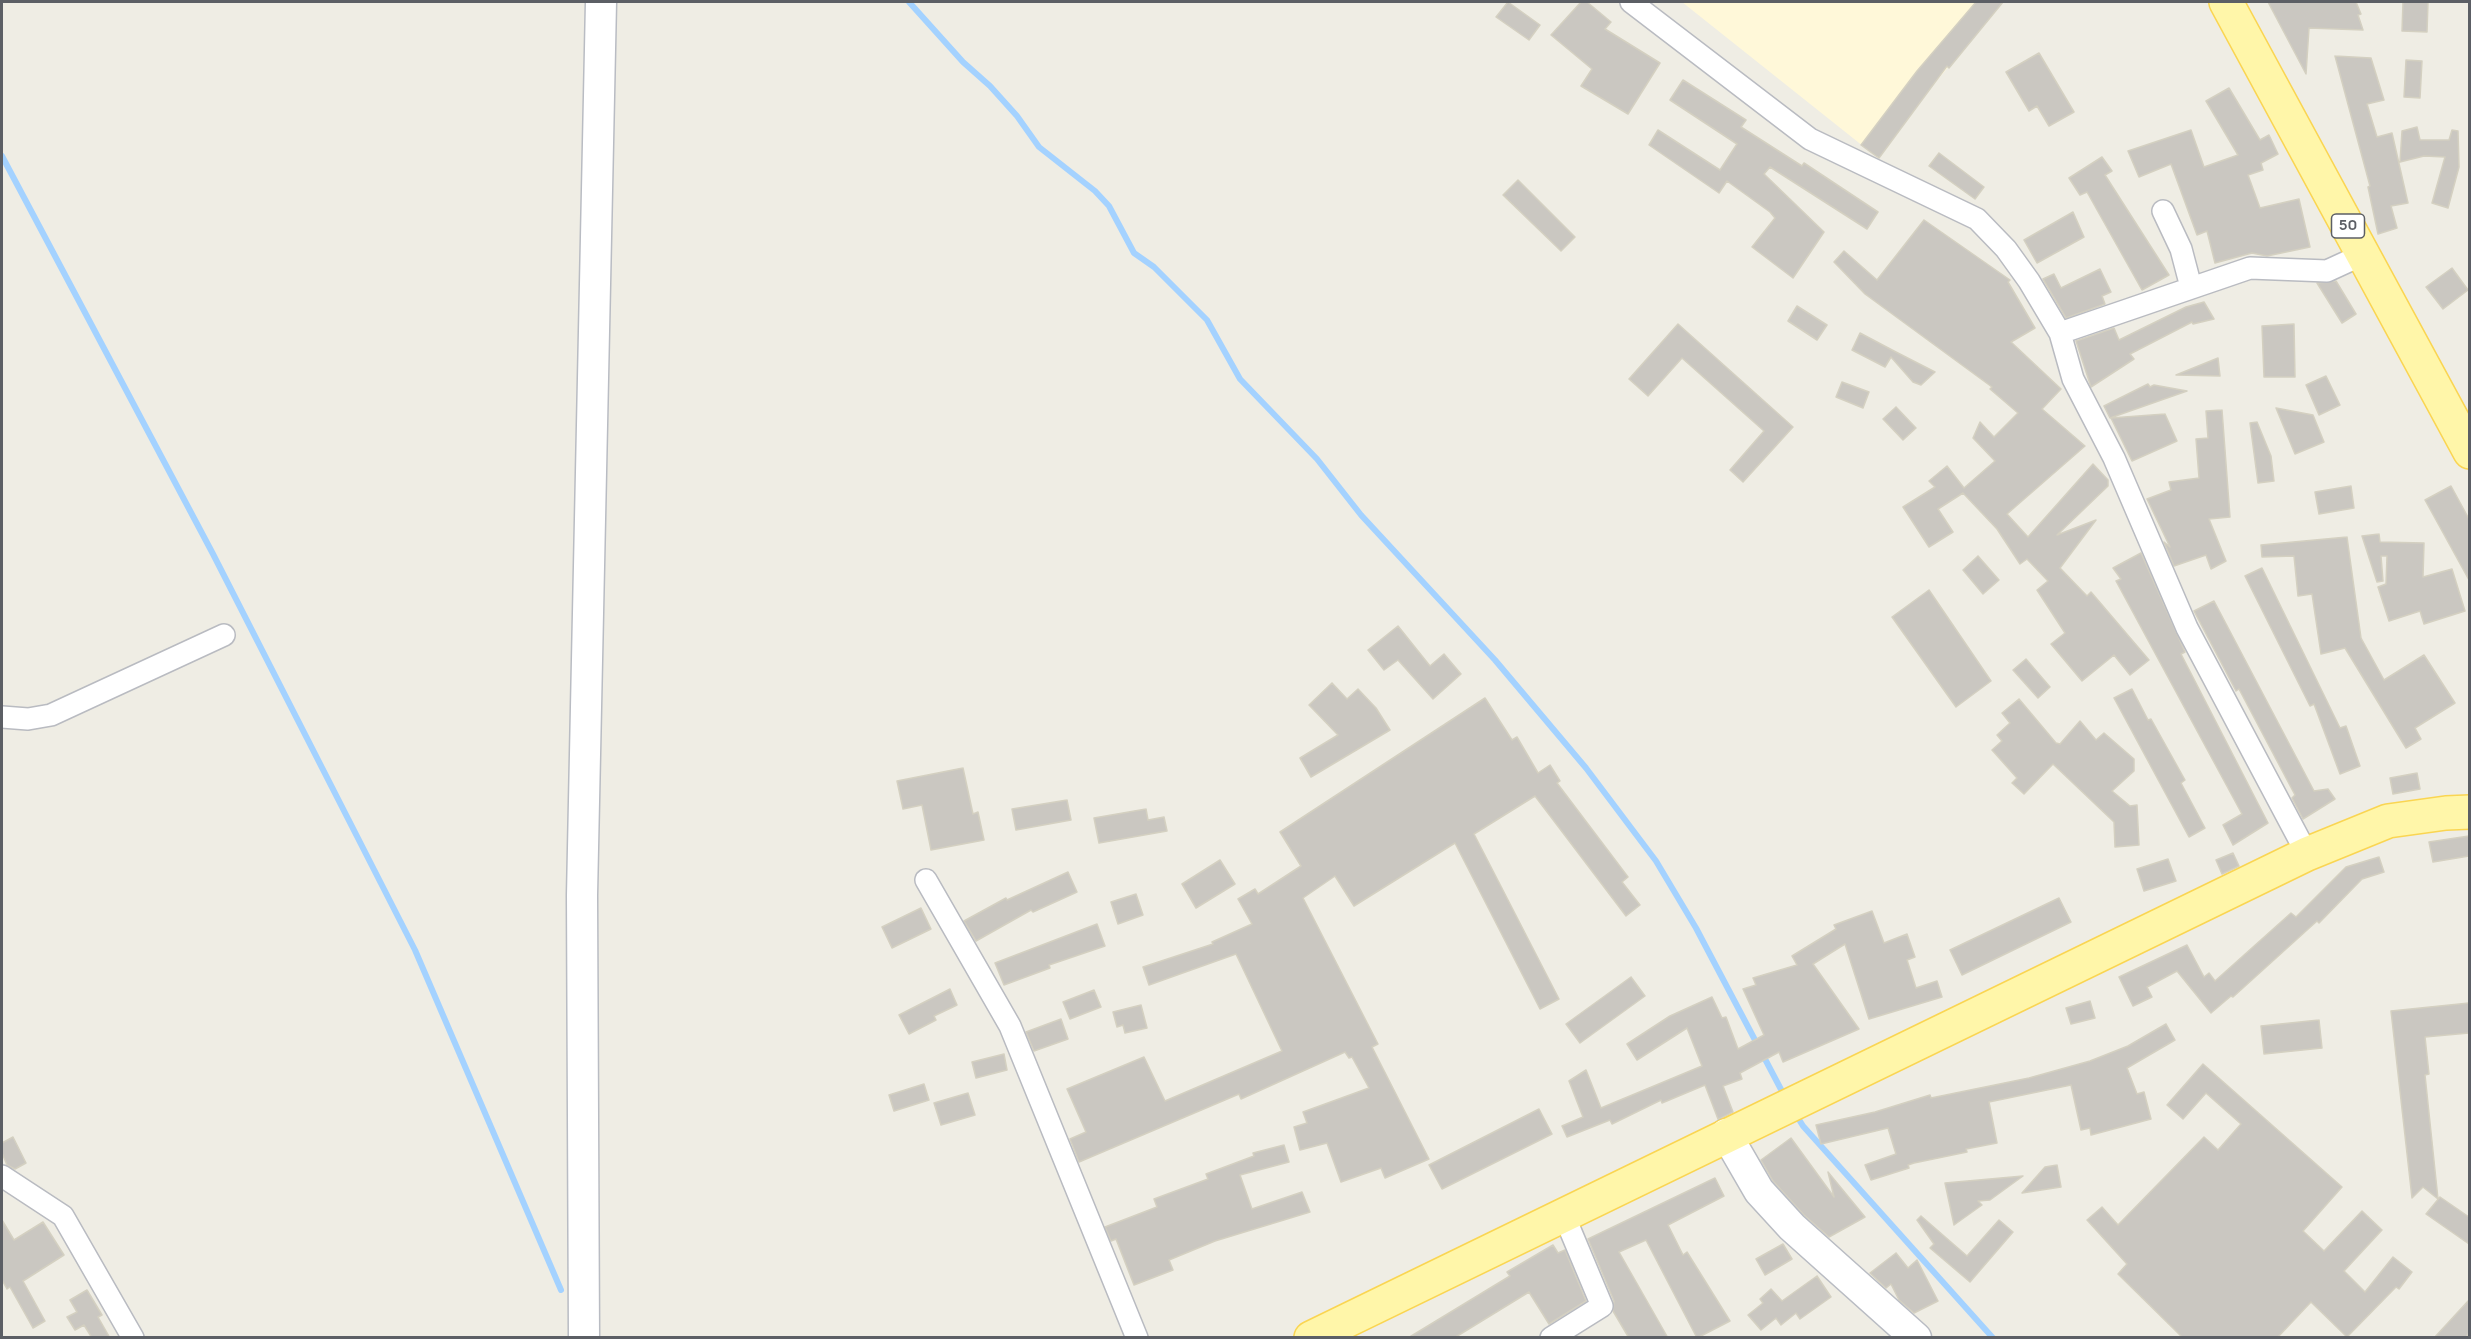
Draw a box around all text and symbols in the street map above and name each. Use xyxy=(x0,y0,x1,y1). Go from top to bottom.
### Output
road number: 50 xyxy=(2332,214,2364,238)

